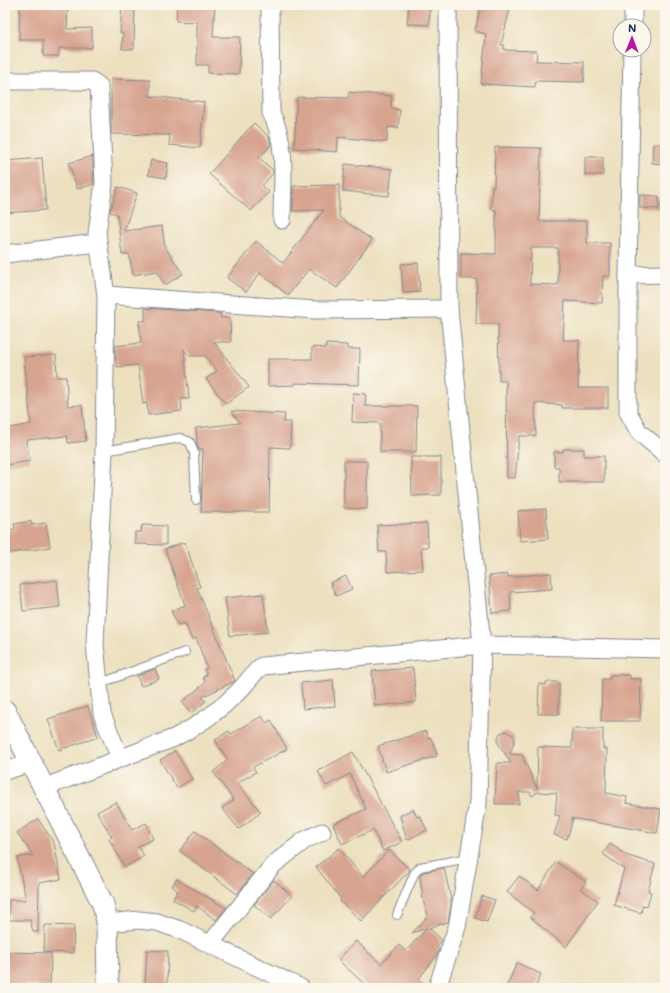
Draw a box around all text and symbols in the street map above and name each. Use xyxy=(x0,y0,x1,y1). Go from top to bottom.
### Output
north arrow xyxy=(612,18,652,58)
text: N xyxy=(628,20,636,35)

